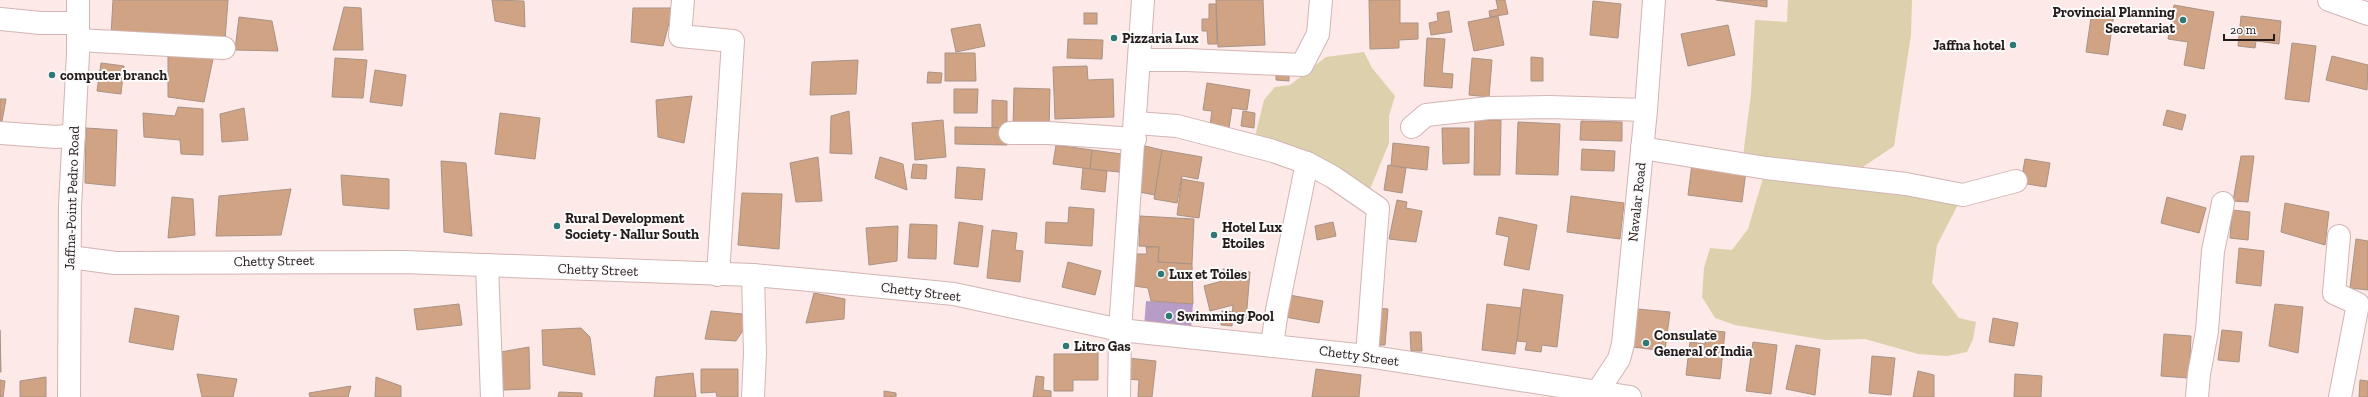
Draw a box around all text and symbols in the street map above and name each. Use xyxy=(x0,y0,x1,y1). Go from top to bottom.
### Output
place label: Provincial Planning Secretariat xyxy=(2053,4,2175,37)
marker: Provincial Planning Secretariat xyxy=(2178,15,2188,25)
scale bar xyxy=(2224,16,2274,42)
text: 20 m xyxy=(2230,23,2257,37)
place label: Pizzaria Lux xyxy=(1122,30,1199,47)
marker: Pizzaria Lux xyxy=(1109,33,1119,43)
place label: Jaffna hotel xyxy=(1933,37,2005,54)
marker: Jaffna hotel xyxy=(2008,40,2018,50)
place label: computer branch xyxy=(60,67,167,84)
marker: computer branch xyxy=(47,70,57,80)
street label: Jaffna-Point Pedro Road xyxy=(61,125,83,270)
street label: Navalar Road xyxy=(1624,161,1650,243)
place label: Rural Development Society - Nallur South xyxy=(565,210,699,243)
place label: Hotel Lux Etoiles xyxy=(1222,219,1283,252)
marker: Rural Development Society - Nallur South xyxy=(552,221,562,231)
marker: Hotel Lux Etoiles xyxy=(1209,230,1219,240)
street label: Chetty Street xyxy=(233,252,315,270)
street label: Chetty Street xyxy=(557,260,639,280)
place label: Lux et Toiles xyxy=(1169,266,1248,283)
marker: Lux et Toiles xyxy=(1156,269,1166,279)
street label: Chetty Street xyxy=(880,279,963,305)
place label: Swimming Pool xyxy=(1177,308,1274,325)
marker: Swimming Pool xyxy=(1164,311,1174,321)
place label: Consulate General of India xyxy=(1654,327,1753,360)
place label: Litro Gas xyxy=(1074,338,1131,355)
marker: Consulate General of India xyxy=(1641,338,1651,348)
marker: Litro Gas xyxy=(1061,341,1071,351)
street label: Chetty Street xyxy=(1318,342,1401,370)

